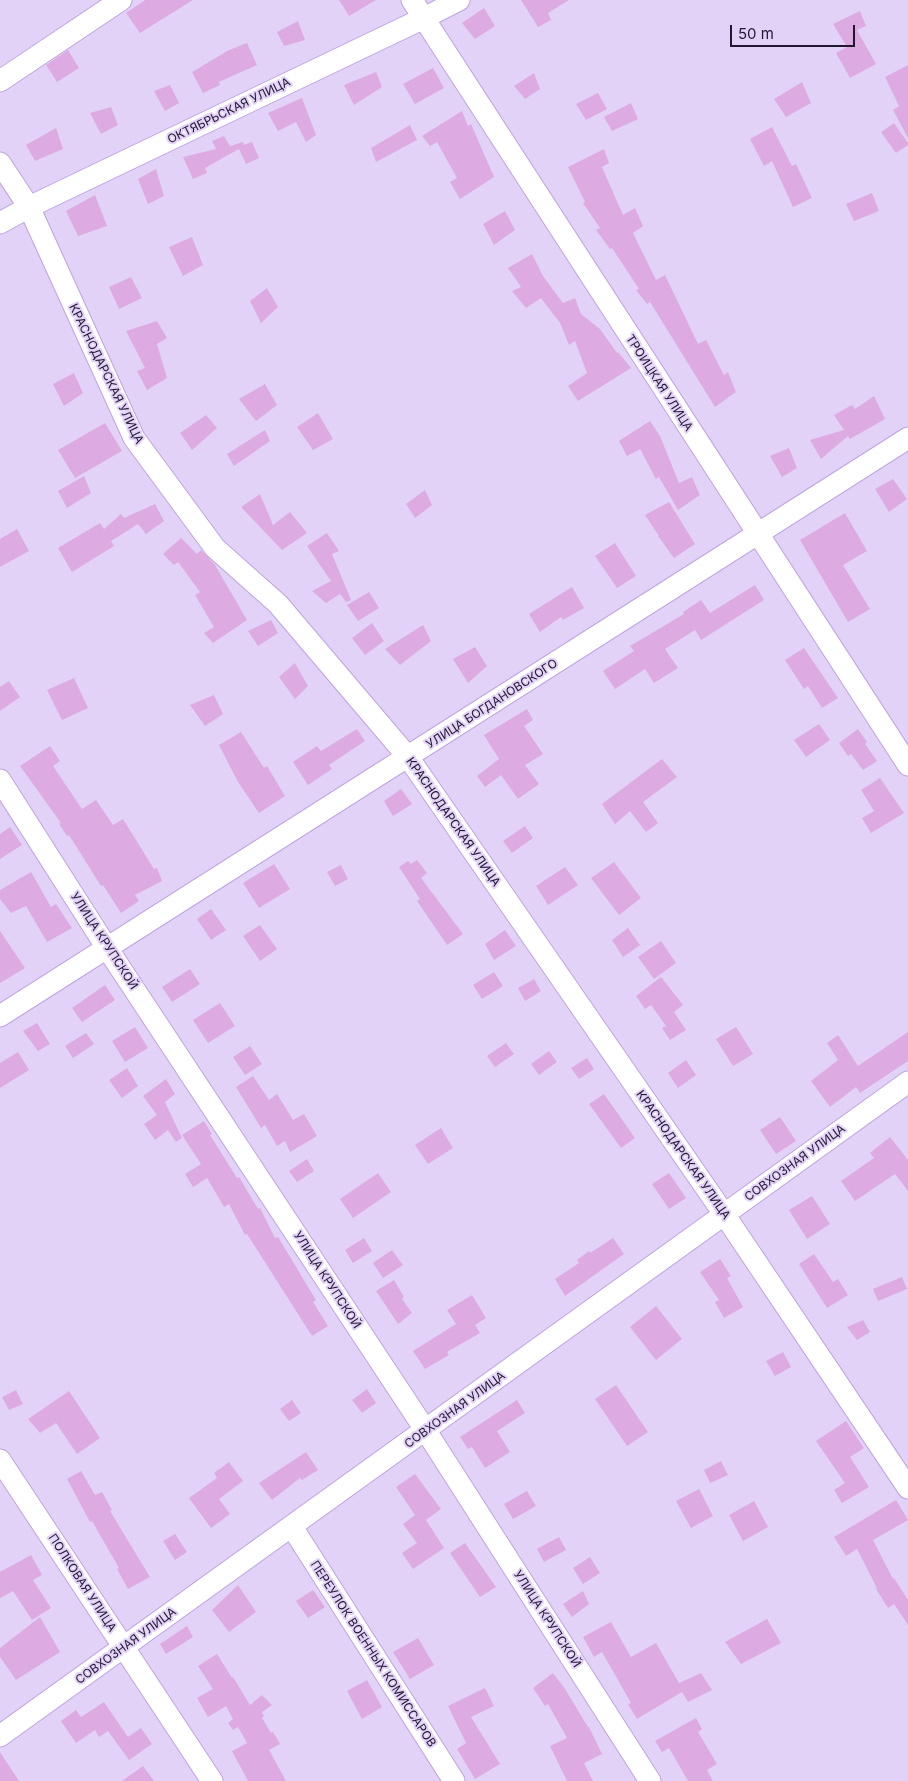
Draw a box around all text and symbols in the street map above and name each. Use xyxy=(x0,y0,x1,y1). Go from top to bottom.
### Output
scale bar xyxy=(733,15,858,47)
text: 50 m xyxy=(738,24,774,43)
street label: ОКТЯБРЬСКАЯ УЛИЦА xyxy=(165,75,293,147)
street label: КРАСНОДАРСКАЯ УЛИЦА xyxy=(66,302,146,446)
street label: ТРОИЦКАЯ УЛИЦА xyxy=(622,332,696,434)
street label: УЛИЦА БОГДАНОВСКОГО xyxy=(424,656,560,752)
street label: КРАСНОДАРСКАЯ УЛИЦА xyxy=(403,755,503,889)
street label: УЛИЦА КРУПСКОЙ xyxy=(67,890,141,992)
street label: КРАСНОДАРСКАЯ УЛИЦА xyxy=(633,1088,733,1222)
street label: СОВХОЗНАЯ УЛИЦА xyxy=(742,1122,848,1204)
street label: УЛИЦА КРУПСКОЙ xyxy=(290,1229,364,1331)
street label: СОВХОЗНАЯ УЛИЦА xyxy=(402,1369,508,1451)
street label: ПОЛКОВАЯ УЛИЦА xyxy=(45,1531,119,1635)
street label: ПЕРЕУЛОК ВОЕННЫХ КОМИССАРОВ xyxy=(307,1558,439,1750)
street label: УЛИЦА КРУПСКОЙ xyxy=(510,1568,584,1670)
street label: СОВХОЗНАЯ УЛИЦА xyxy=(73,1605,179,1687)

